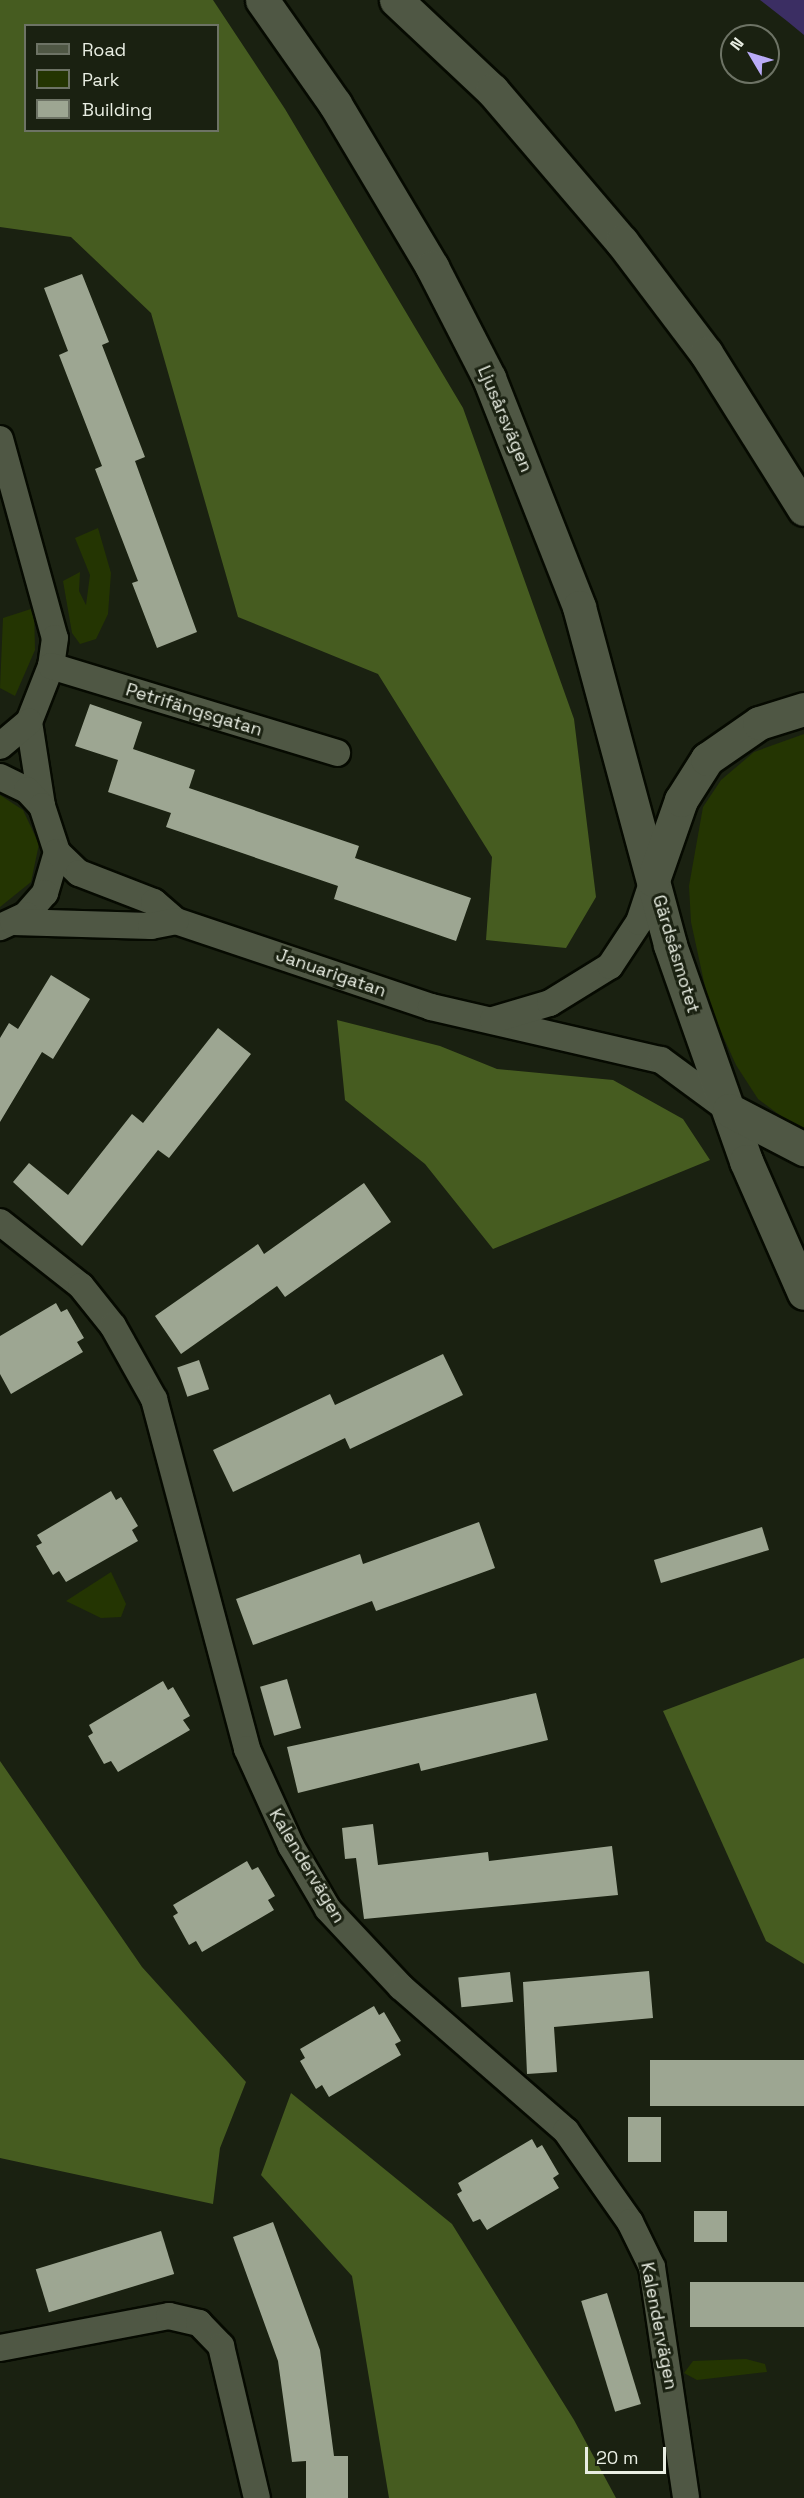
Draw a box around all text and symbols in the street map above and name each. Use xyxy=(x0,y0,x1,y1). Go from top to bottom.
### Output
legend xyxy=(24,24,219,132)
north arrow xyxy=(720,24,780,84)
text: N xyxy=(725,33,749,55)
text: Road xyxy=(82,38,126,61)
text: Park xyxy=(82,68,119,91)
text: Building xyxy=(82,98,152,121)
street label: Ljusårsvägen xyxy=(473,363,537,475)
street label: Petrifängsgatan xyxy=(123,679,265,741)
street label: Gärdsåsmotet xyxy=(648,892,704,1016)
street label: Januarigatan xyxy=(273,944,389,1002)
street label: Kalendervägen xyxy=(264,1805,350,1927)
street label: Kalendervägen xyxy=(636,2261,682,2391)
scale bar xyxy=(588,2435,669,2473)
text: 20 m xyxy=(596,2446,639,2469)

